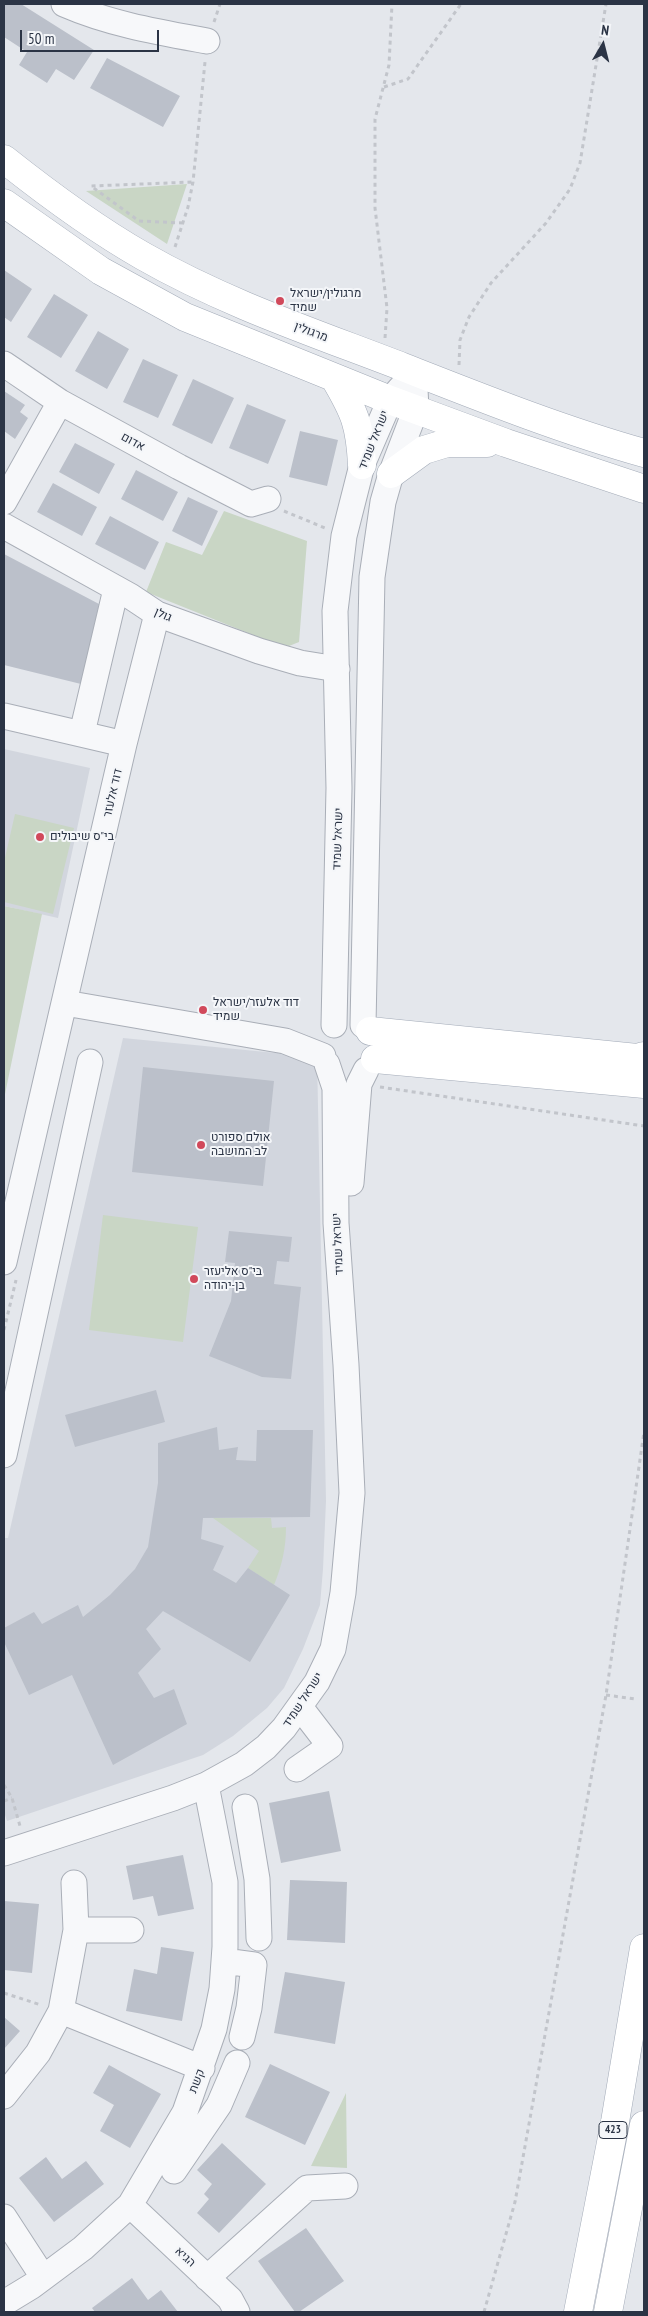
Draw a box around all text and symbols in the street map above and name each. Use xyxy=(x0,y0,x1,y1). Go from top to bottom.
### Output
scale bar xyxy=(22,20,161,52)
north arrow xyxy=(578,20,628,70)
text: N xyxy=(600,21,610,40)
text: 50 m xyxy=(28,29,54,48)
place label: מרגולין/ישראל שמיד xyxy=(290,287,361,315)
marker: מרגולין/ישראל שמיד xyxy=(274,295,286,307)
street label: מרגולין xyxy=(292,319,330,345)
street label: ישראל שמיד xyxy=(356,408,392,472)
street label: אדום xyxy=(119,430,147,454)
street label: גולן xyxy=(152,605,174,625)
street label: דוד אלעזר xyxy=(100,767,126,819)
street label: ישראל שמיד xyxy=(330,808,346,870)
place label: בי"ס שיבולים xyxy=(50,830,114,844)
marker: בי"ס שיבולים xyxy=(34,831,46,843)
place label: דוד אלעזר/ישראל שמיד xyxy=(213,996,299,1024)
marker: דוד אלעזר/ישראל שמיד xyxy=(197,1004,209,1016)
place label: אולם ספורט לב המושבה xyxy=(211,1131,271,1159)
marker: אולם ספורט לב המושבה xyxy=(195,1139,207,1151)
street label: ישראל שמיד xyxy=(329,1212,347,1276)
place label: בי"ס אליעזר בן-יהודה xyxy=(204,1265,262,1293)
marker: בי"ס אליעזר בן-יהודה xyxy=(188,1273,200,1285)
street label: ישראל שמיד xyxy=(280,1670,326,1730)
street label: קשת xyxy=(186,2067,208,2095)
road number: 423 xyxy=(599,2122,627,2138)
street label: הגיא xyxy=(172,2244,198,2270)

